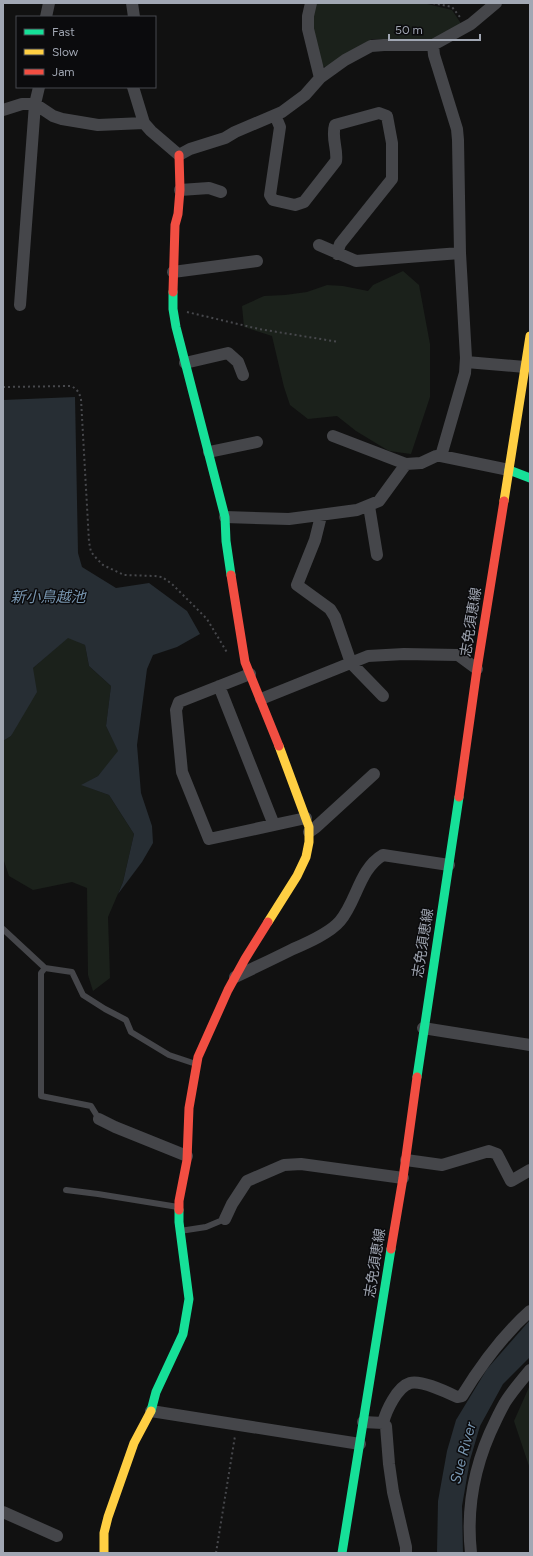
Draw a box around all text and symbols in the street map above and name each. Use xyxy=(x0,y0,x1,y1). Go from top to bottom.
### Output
legend xyxy=(16,16,156,88)
scale bar xyxy=(389,16,480,42)
text: 50 m xyxy=(395,23,423,37)
text: Fast xyxy=(52,25,75,39)
text: Slow xyxy=(52,45,79,59)
text: Jam xyxy=(52,65,75,79)
street label: 志免須恵線 xyxy=(457,586,485,658)
water label: 新小鳥越池 xyxy=(10,588,87,606)
street label: 志免須恵線 xyxy=(409,907,437,979)
street label: 志免須恵線 xyxy=(361,1227,389,1299)
water label: Sue River xyxy=(446,1419,480,1486)

